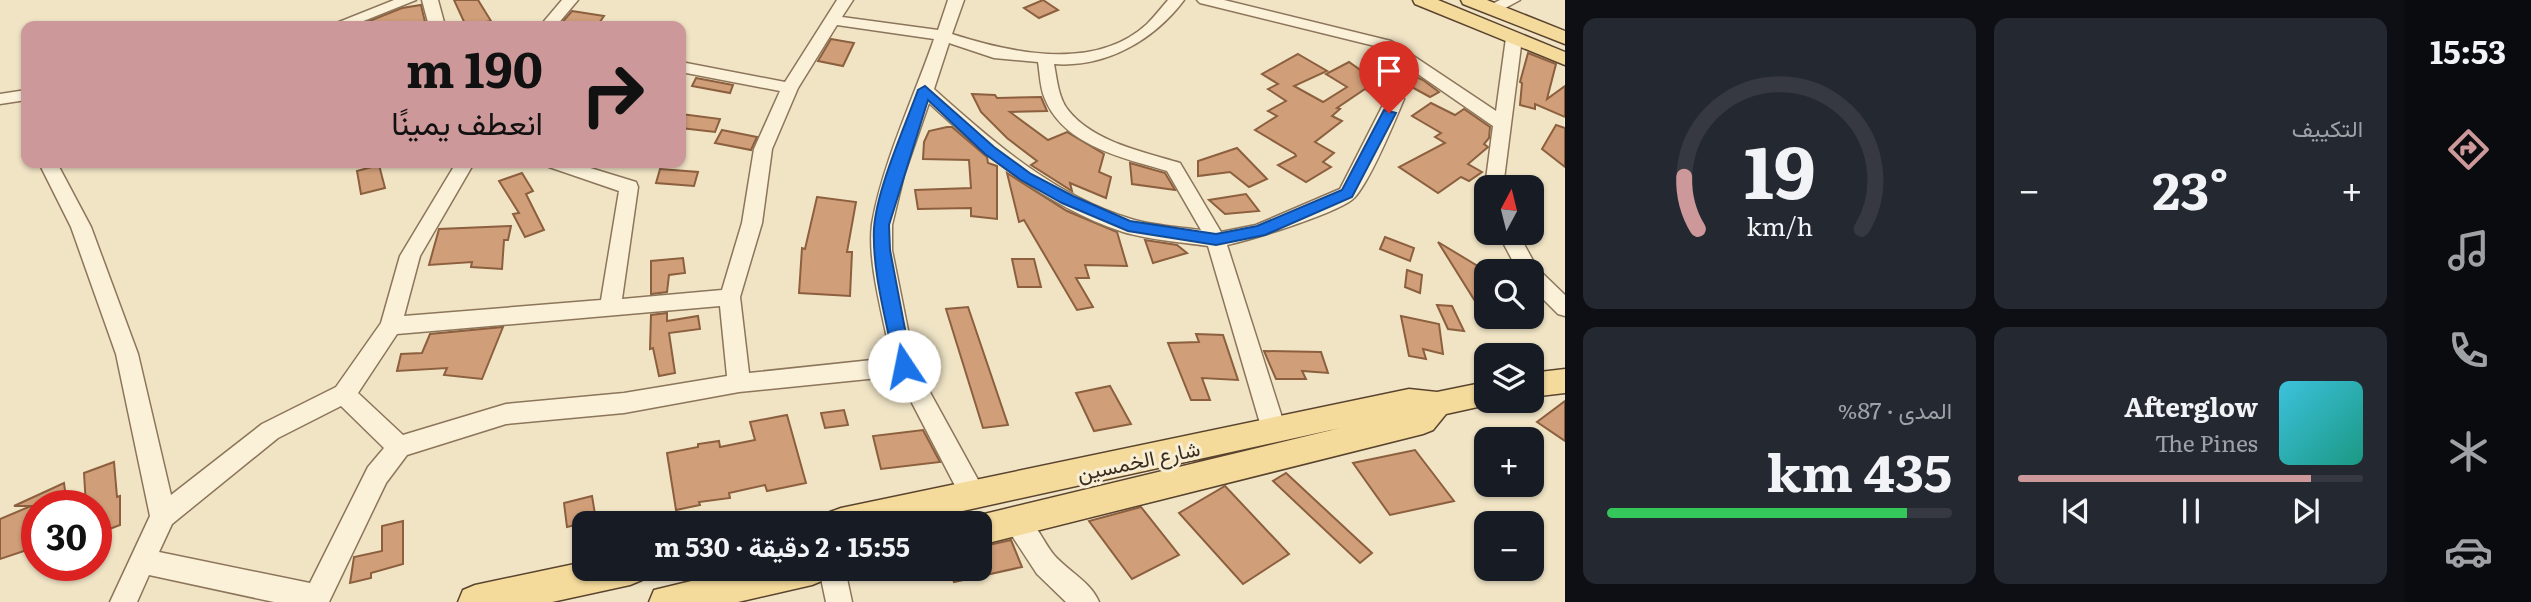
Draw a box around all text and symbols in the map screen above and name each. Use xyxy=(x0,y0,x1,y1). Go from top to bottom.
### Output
text: 15:53 xyxy=(2430,26,2506,74)
text: 190 m xyxy=(406,30,543,103)
pin xyxy=(1359,41,1419,113)
icon: right xyxy=(567,49,658,140)
icon: arrive xyxy=(1370,52,1408,90)
text: انعطف يمينًا xyxy=(391,97,543,145)
text: التكييف xyxy=(2292,110,2363,144)
text: 19 xyxy=(1743,114,1816,222)
icon: directions xyxy=(2444,125,2493,174)
text: 23° xyxy=(2152,149,2229,226)
text: − xyxy=(2018,159,2040,216)
text: + xyxy=(2341,159,2363,216)
north arrow xyxy=(1474,175,1544,245)
map controls xyxy=(1474,175,1544,581)
text: km/h xyxy=(1746,207,1813,244)
icon: music xyxy=(2444,226,2493,275)
button: search xyxy=(1474,259,1544,329)
icon: phone xyxy=(2444,326,2493,375)
position arrow xyxy=(867,329,941,403)
button: layers xyxy=(1474,343,1544,413)
text: Afterglow xyxy=(2124,386,2258,425)
text: المدى · 87% xyxy=(1838,392,1952,426)
text: The Pines xyxy=(2155,425,2258,459)
button: + xyxy=(1474,427,1544,497)
icon: climate xyxy=(2444,427,2493,476)
street label: شارع الخمسين xyxy=(1074,431,1203,488)
text: 435 km xyxy=(1767,431,1952,508)
speed limit sign: 30 xyxy=(21,490,112,581)
icon: previous xyxy=(2057,492,2095,530)
icon: pause xyxy=(2172,492,2210,530)
icon: next xyxy=(2287,492,2325,530)
button: − xyxy=(1474,511,1544,581)
text: 15:55 · 2 دقيقة · 530 m xyxy=(654,526,910,565)
icon: car xyxy=(2444,527,2493,576)

